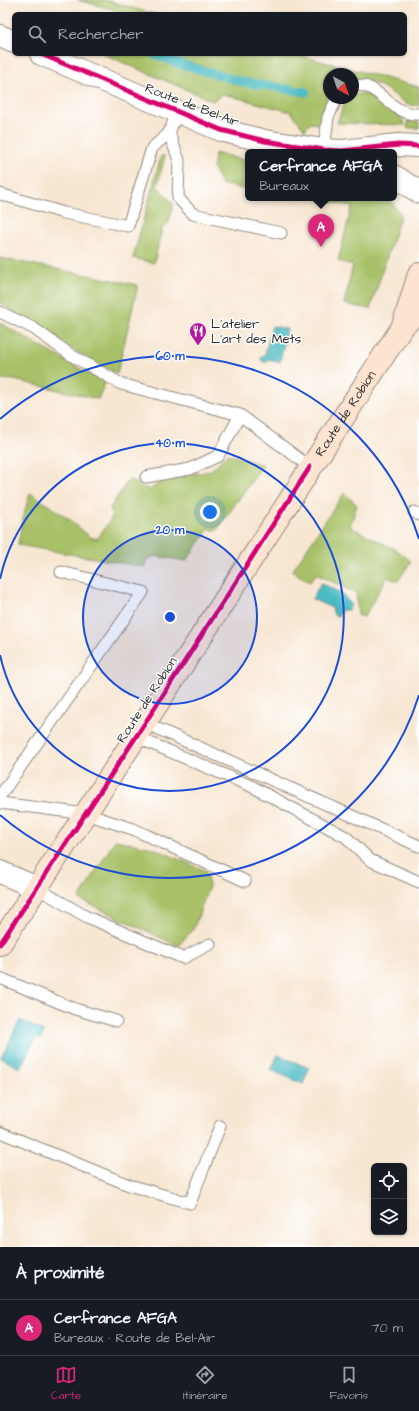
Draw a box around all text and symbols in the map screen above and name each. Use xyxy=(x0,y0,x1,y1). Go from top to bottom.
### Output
search box xyxy=(12,12,407,56)
icon: search xyxy=(26,23,48,45)
text: Rechercher xyxy=(58,24,143,45)
north arrow xyxy=(323,68,359,104)
street label: Route de Bel-Air xyxy=(142,79,242,131)
popup xyxy=(245,149,397,201)
text: Cerfrance AFGA xyxy=(260,156,382,177)
text: Bureaux xyxy=(260,177,309,195)
pin: A xyxy=(308,214,334,247)
place label: L’atelier L’art des Mets xyxy=(211,315,302,348)
restaurant icon: L’atelier L’art des Mets xyxy=(188,321,208,346)
text: 60 m xyxy=(155,348,185,365)
street label: Route de Robion xyxy=(311,367,381,460)
text: 40 m xyxy=(155,435,186,452)
your location xyxy=(200,502,220,522)
text: 20 m xyxy=(155,522,185,539)
centre of rings xyxy=(163,610,177,624)
street label: Route de Robion xyxy=(112,653,182,747)
map controls xyxy=(371,1163,407,1235)
button: locate xyxy=(371,1163,407,1199)
button: layers xyxy=(371,1199,407,1235)
text: À proximité xyxy=(16,1261,105,1285)
text: Cerfrance AFGA xyxy=(54,1308,177,1329)
text: A xyxy=(25,1319,33,1337)
text: 70 m xyxy=(371,1319,403,1337)
text: Bureaux · Route de Bel-Air xyxy=(54,1329,215,1347)
tab: Carte xyxy=(51,1364,81,1403)
tab: Itinéraire xyxy=(183,1364,228,1403)
tab: Favoris xyxy=(330,1364,368,1403)

